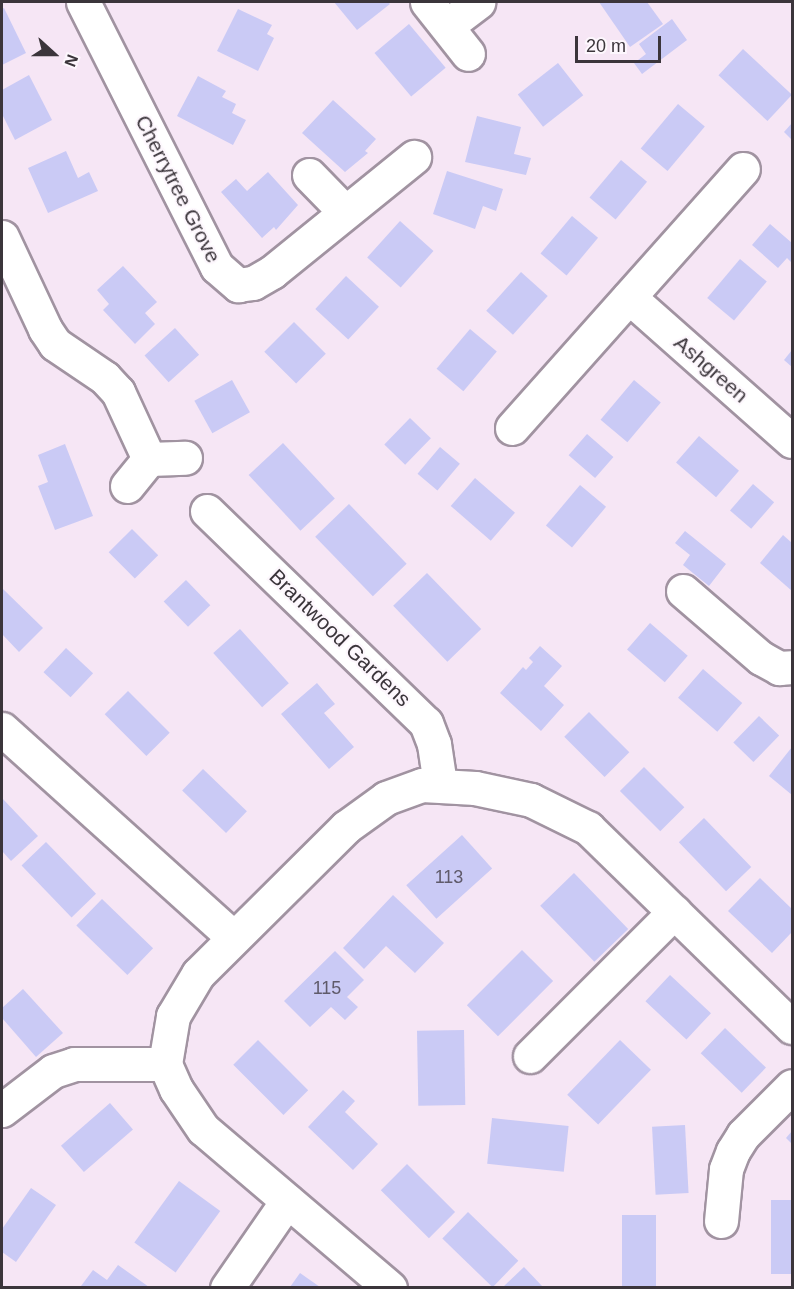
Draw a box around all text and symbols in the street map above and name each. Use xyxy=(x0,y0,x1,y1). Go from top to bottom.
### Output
north arrow xyxy=(24,24,84,84)
scale bar xyxy=(578,24,664,62)
text: 20 m xyxy=(586,36,626,56)
text: N xyxy=(61,52,81,69)
street label: Cherrytree Grove xyxy=(130,111,226,267)
street label: Ashgreen xyxy=(669,330,753,408)
street label: Brantwood Gardens xyxy=(264,564,416,712)
house number: 113 xyxy=(435,866,463,888)
house number: 115 xyxy=(313,977,341,999)

